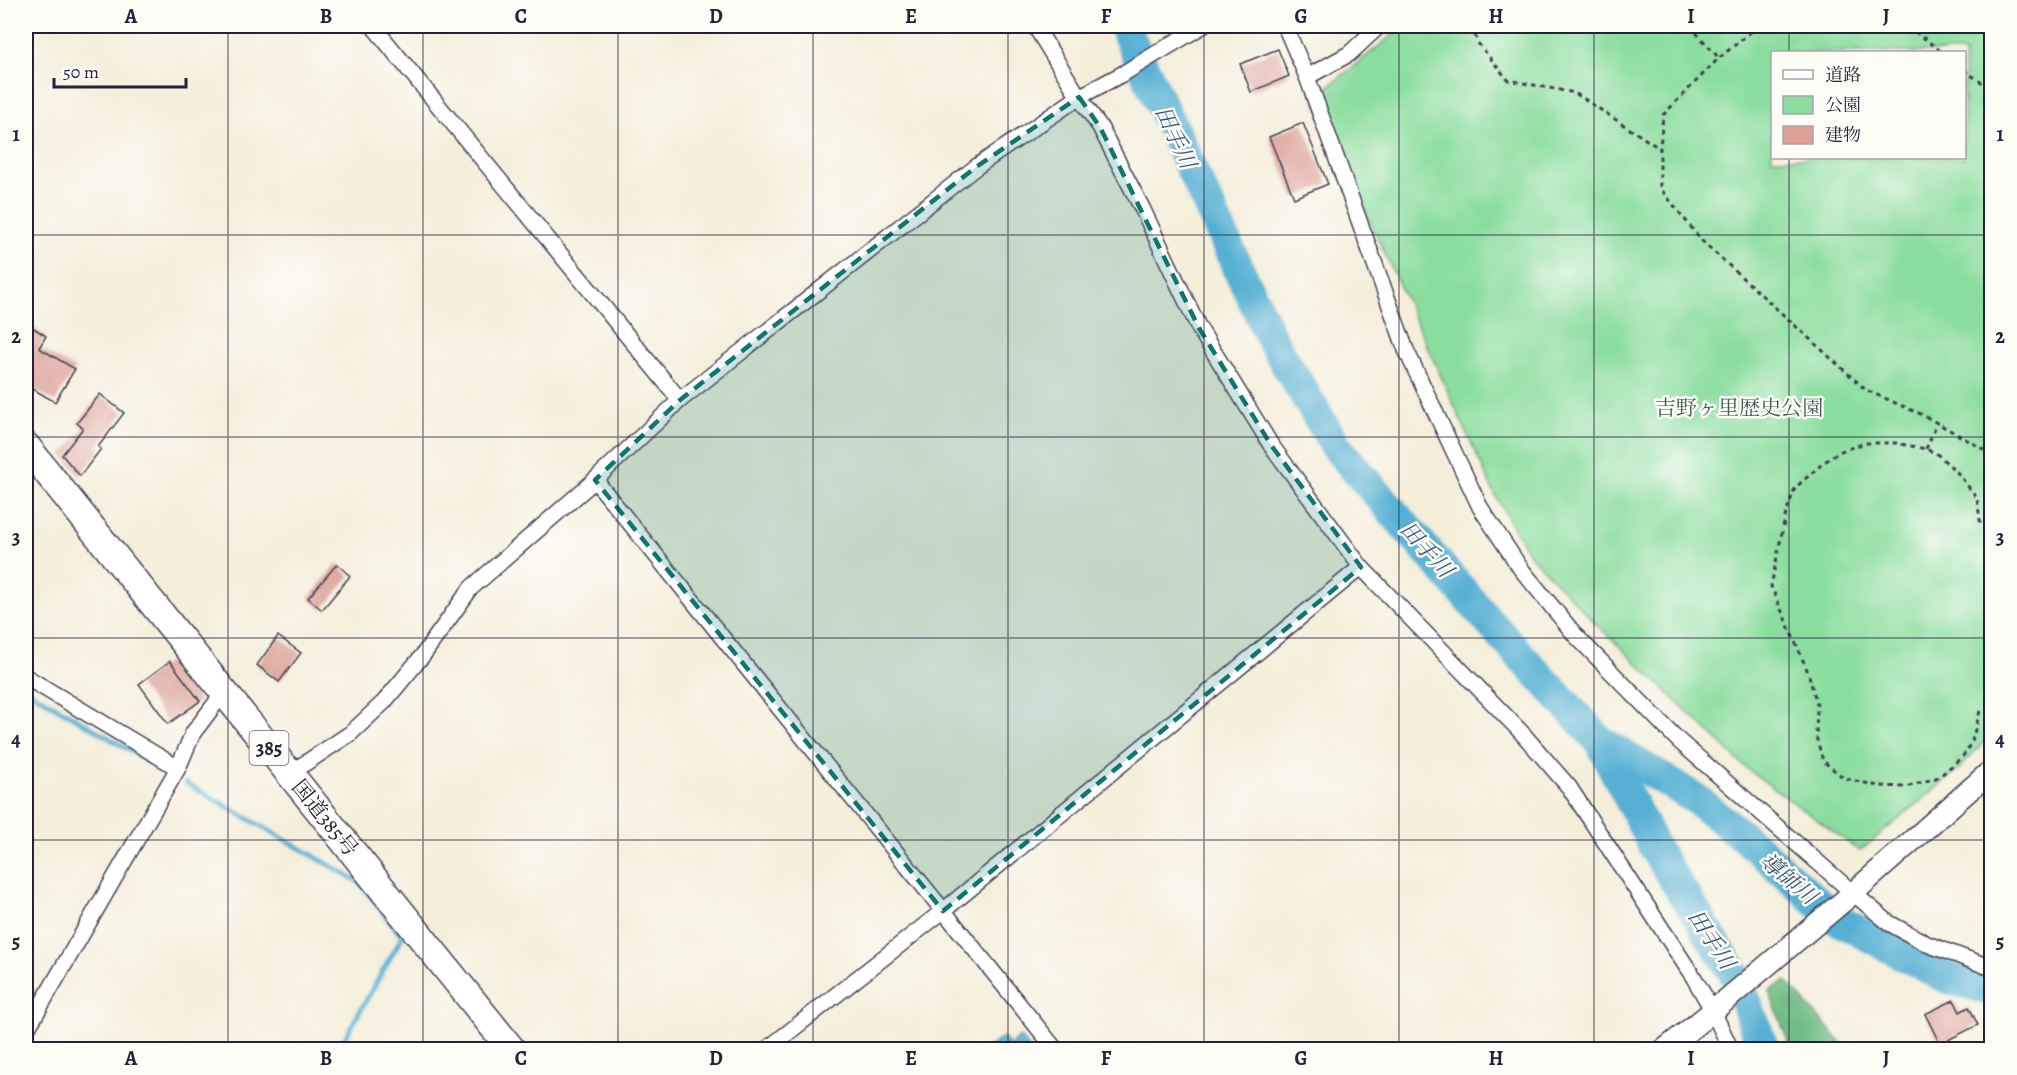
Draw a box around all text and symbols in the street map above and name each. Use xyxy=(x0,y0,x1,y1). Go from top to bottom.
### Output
text: A xyxy=(124,3,138,30)
text: B xyxy=(320,3,332,30)
text: C xyxy=(515,3,527,30)
text: D xyxy=(709,3,723,30)
text: E xyxy=(905,3,917,30)
text: F xyxy=(1101,3,1112,30)
text: G xyxy=(1294,3,1308,30)
text: H xyxy=(1489,3,1504,30)
text: I xyxy=(1687,3,1695,30)
text: J xyxy=(1883,3,1890,30)
scale bar xyxy=(54,51,186,89)
legend xyxy=(1771,51,1966,159)
text: 50 m xyxy=(63,60,99,84)
text: 道路 xyxy=(1825,63,1861,87)
text: 公園 xyxy=(1825,93,1861,117)
water label: 田手川 xyxy=(1148,101,1203,175)
text: 1 xyxy=(12,121,20,148)
text: 1 xyxy=(1996,121,2004,148)
text: 建物 xyxy=(1825,123,1861,147)
text: 2 xyxy=(11,323,21,350)
text: 2 xyxy=(1995,323,2005,350)
park label: 吉野ヶ里歴史公園 xyxy=(1655,394,1823,422)
water label: 田手川 xyxy=(1393,515,1461,586)
text: 3 xyxy=(12,524,20,551)
text: 3 xyxy=(1996,524,2004,551)
text: 4 xyxy=(11,726,21,753)
text: 4 xyxy=(1995,726,2005,753)
road number: 385 xyxy=(250,731,288,765)
street label: 国道385号 xyxy=(286,774,364,862)
water label: 導師川 xyxy=(1753,846,1825,913)
water label: 田手川 xyxy=(1681,904,1743,977)
text: 5 xyxy=(12,928,20,955)
text: 5 xyxy=(1996,928,2004,955)
text: A xyxy=(124,1045,138,1072)
text: B xyxy=(320,1045,332,1072)
text: C xyxy=(515,1045,527,1072)
text: D xyxy=(709,1045,723,1072)
text: E xyxy=(905,1045,917,1072)
text: F xyxy=(1101,1045,1112,1072)
text: G xyxy=(1294,1045,1308,1072)
text: H xyxy=(1489,1045,1504,1072)
text: I xyxy=(1687,1045,1695,1072)
text: J xyxy=(1883,1045,1890,1072)

